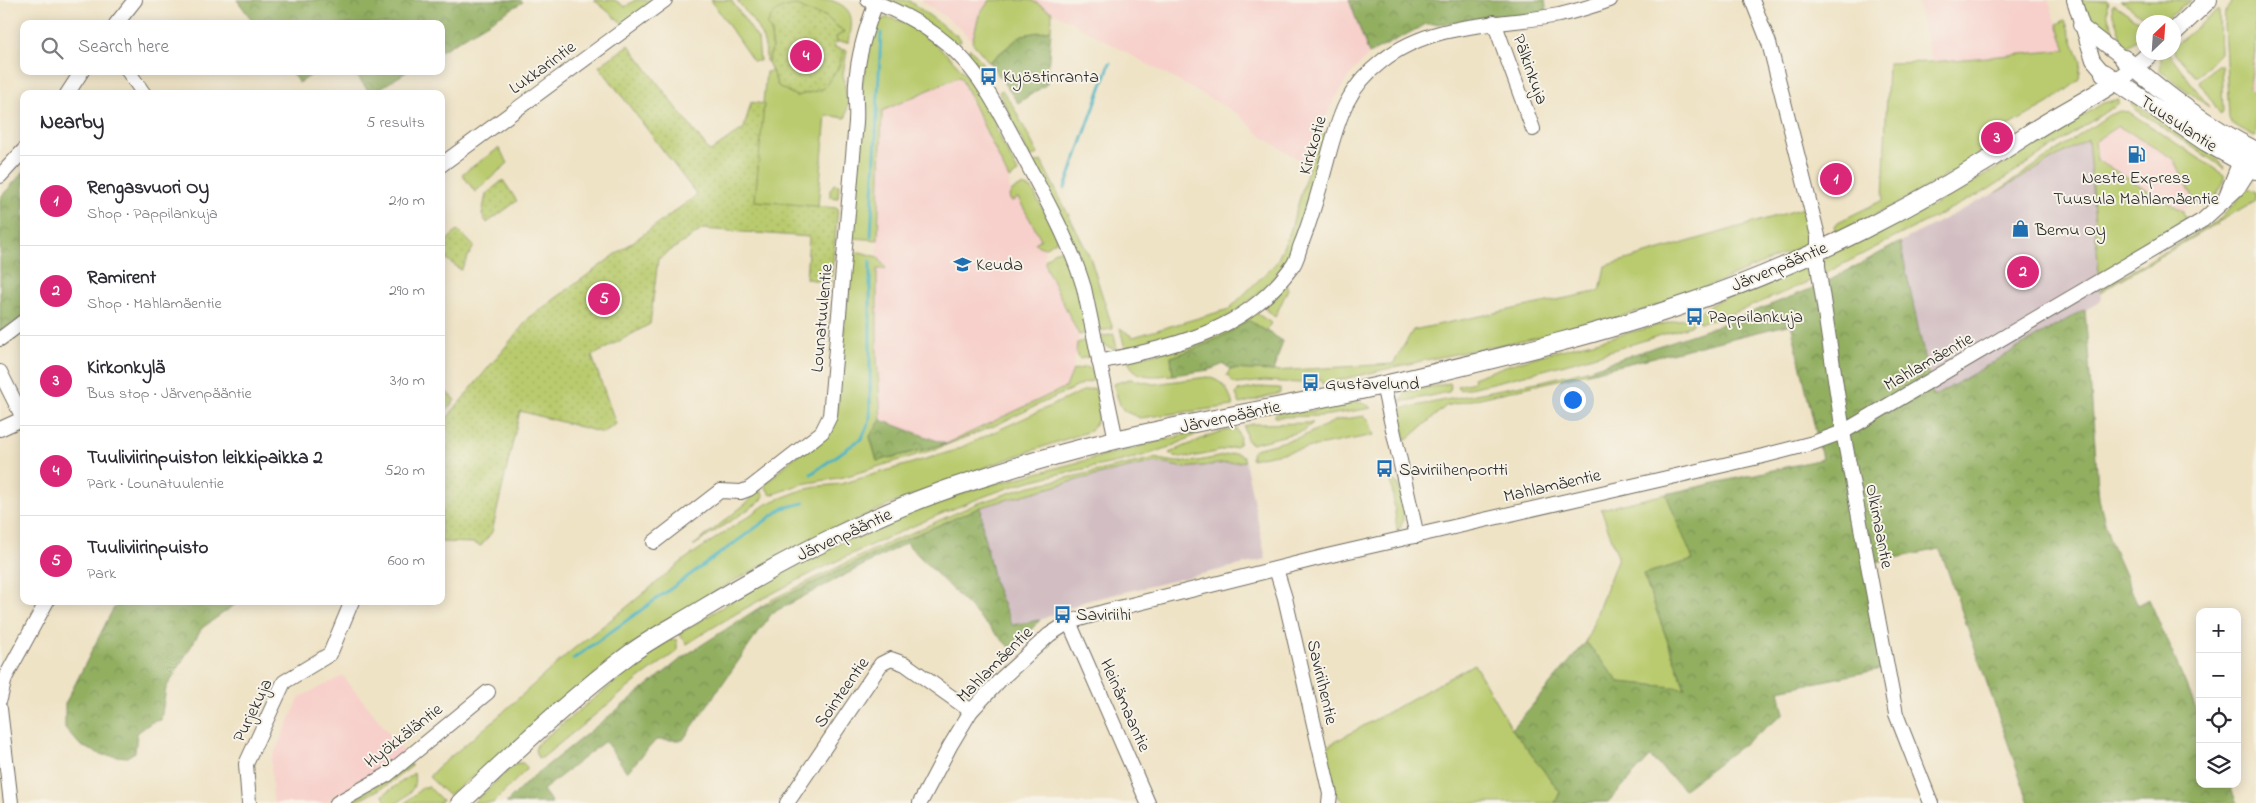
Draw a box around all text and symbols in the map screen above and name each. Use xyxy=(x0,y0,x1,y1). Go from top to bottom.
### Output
north arrow xyxy=(2136,15,2181,60)
search box xyxy=(20,20,445,75)
street label: Pälkinkuja xyxy=(1504,31,1554,108)
icon: search xyxy=(38,34,66,62)
text: Search here xyxy=(78,34,169,61)
street label: Lukkarintie xyxy=(504,35,583,102)
pin: 4 xyxy=(790,37,822,75)
place label: Kyöstinranta xyxy=(1003,65,1099,91)
bus stop icon: Kyöstinranta xyxy=(979,66,999,86)
street label: Tuusulantie xyxy=(2134,90,2223,160)
text: Nearby xyxy=(40,108,104,138)
text: 5 results xyxy=(366,111,425,135)
street label: Kirkkotie xyxy=(1293,112,1335,178)
pin: 3 xyxy=(1981,119,2013,157)
fuel station icon: Neste Express Tuusula Mahlamäentie xyxy=(2126,144,2146,164)
pin: 1 xyxy=(1820,160,1852,198)
place label: Neste Express Tuusula Mahlamäentie xyxy=(2053,166,2220,213)
text: Rengasvuori Oy xyxy=(87,175,209,202)
text: 1 xyxy=(53,189,59,213)
text: 210 m xyxy=(389,189,425,213)
text: Shop · Pappilankuja xyxy=(87,202,218,226)
place label: Bemu Oy xyxy=(2034,218,2106,244)
shop icon: Bemu Oy xyxy=(2011,219,2031,239)
street label: Järvenpääntie xyxy=(1728,236,1833,300)
place label: Keuda xyxy=(976,253,1023,279)
pin: 2 xyxy=(2007,253,2039,291)
school or university icon: Keuda xyxy=(952,254,972,274)
street label: Lounatuulentie xyxy=(805,262,841,373)
text: Ramirent xyxy=(87,265,156,292)
text: 2 xyxy=(52,279,60,303)
text: 290 m xyxy=(389,279,425,303)
pin: 5 xyxy=(588,280,620,318)
text: Shop · Mahlamäentie xyxy=(87,292,222,316)
place label: Pappilankuja xyxy=(1708,305,1803,331)
bus stop icon: Pappilankuja xyxy=(1684,306,1704,326)
street label: Mahlamäentie xyxy=(1879,326,1979,399)
text: Kirkonkylä xyxy=(87,355,165,382)
text: 3 xyxy=(53,369,59,393)
text: 310 m xyxy=(390,369,425,393)
place label: Gustavelund xyxy=(1325,372,1419,398)
bus stop icon: Gustavelund xyxy=(1301,373,1321,393)
text: Bus stop · Järvenpääntie xyxy=(87,382,252,406)
your location xyxy=(1560,387,1586,413)
street label: Järvenpääntie xyxy=(1178,394,1284,441)
text: Tuuliviirinpuiston leikkipaikka 2 xyxy=(87,445,323,472)
place label: Saviriihenportti xyxy=(1399,458,1508,484)
text: 4 xyxy=(53,459,59,483)
text: 520 m xyxy=(385,459,425,483)
bus stop icon: Saviriihenportti xyxy=(1375,459,1395,479)
street label: Mahlamäentie xyxy=(1501,463,1605,511)
text: Park · Lounatuulentie xyxy=(87,472,224,496)
street label: Olkimaantie xyxy=(1857,482,1899,572)
street label: Järvenpääntie xyxy=(793,502,897,569)
text: Tuuliviirinpuisto xyxy=(87,535,208,562)
text: 5 xyxy=(51,549,61,573)
text: 600 m xyxy=(388,549,425,573)
text: Park xyxy=(87,562,116,586)
place label: Saviriihi xyxy=(1076,603,1131,629)
bus stop icon: Saviriihi xyxy=(1052,604,1072,624)
map controls xyxy=(2196,608,2241,788)
button: + xyxy=(2196,608,2241,653)
street label: Mahlamäentie xyxy=(951,620,1040,710)
street label: Saviriihentie xyxy=(1299,637,1344,728)
street label: Sointeentie xyxy=(809,652,877,734)
button: − xyxy=(2196,653,2241,698)
street label: Heinämaantie xyxy=(1092,655,1157,757)
street label: Purjekuja xyxy=(227,674,280,747)
street label: Hyökkäläntie xyxy=(360,697,450,775)
button: locate xyxy=(2196,698,2241,743)
button: layers xyxy=(2196,743,2241,788)

